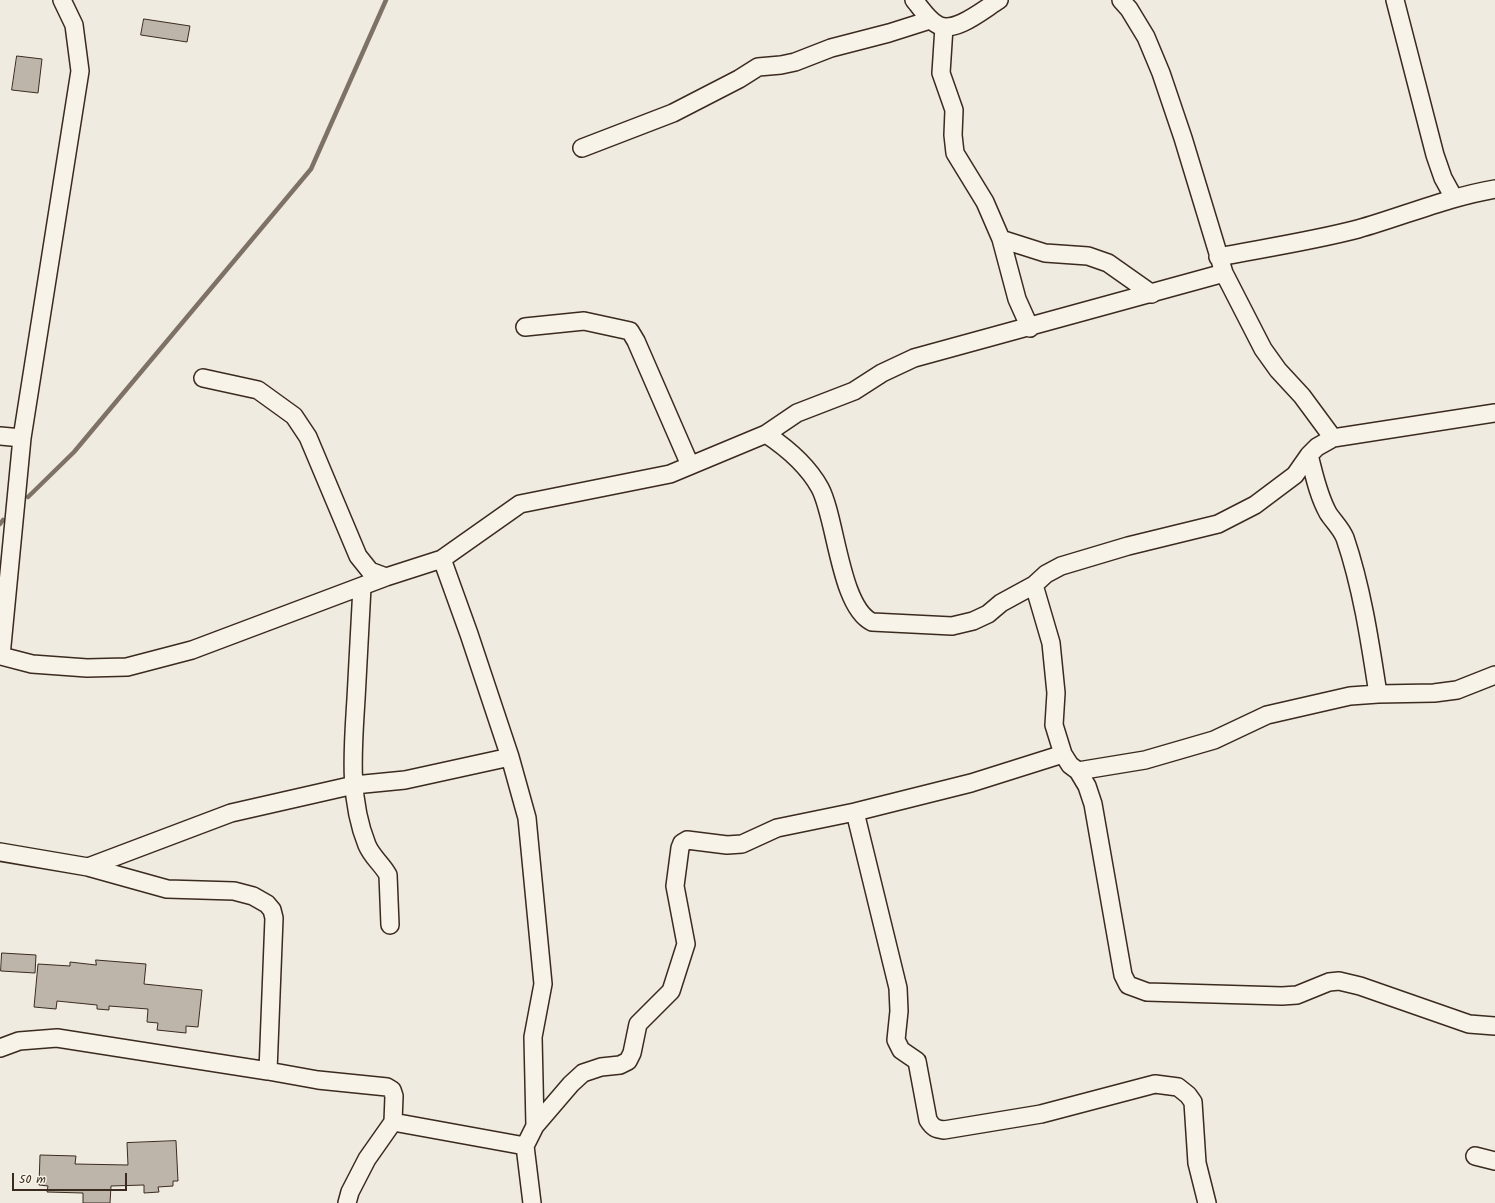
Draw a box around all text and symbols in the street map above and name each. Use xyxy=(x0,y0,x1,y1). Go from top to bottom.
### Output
scale bar xyxy=(14,1165,129,1191)
text: 50 m xyxy=(19,1170,46,1189)

